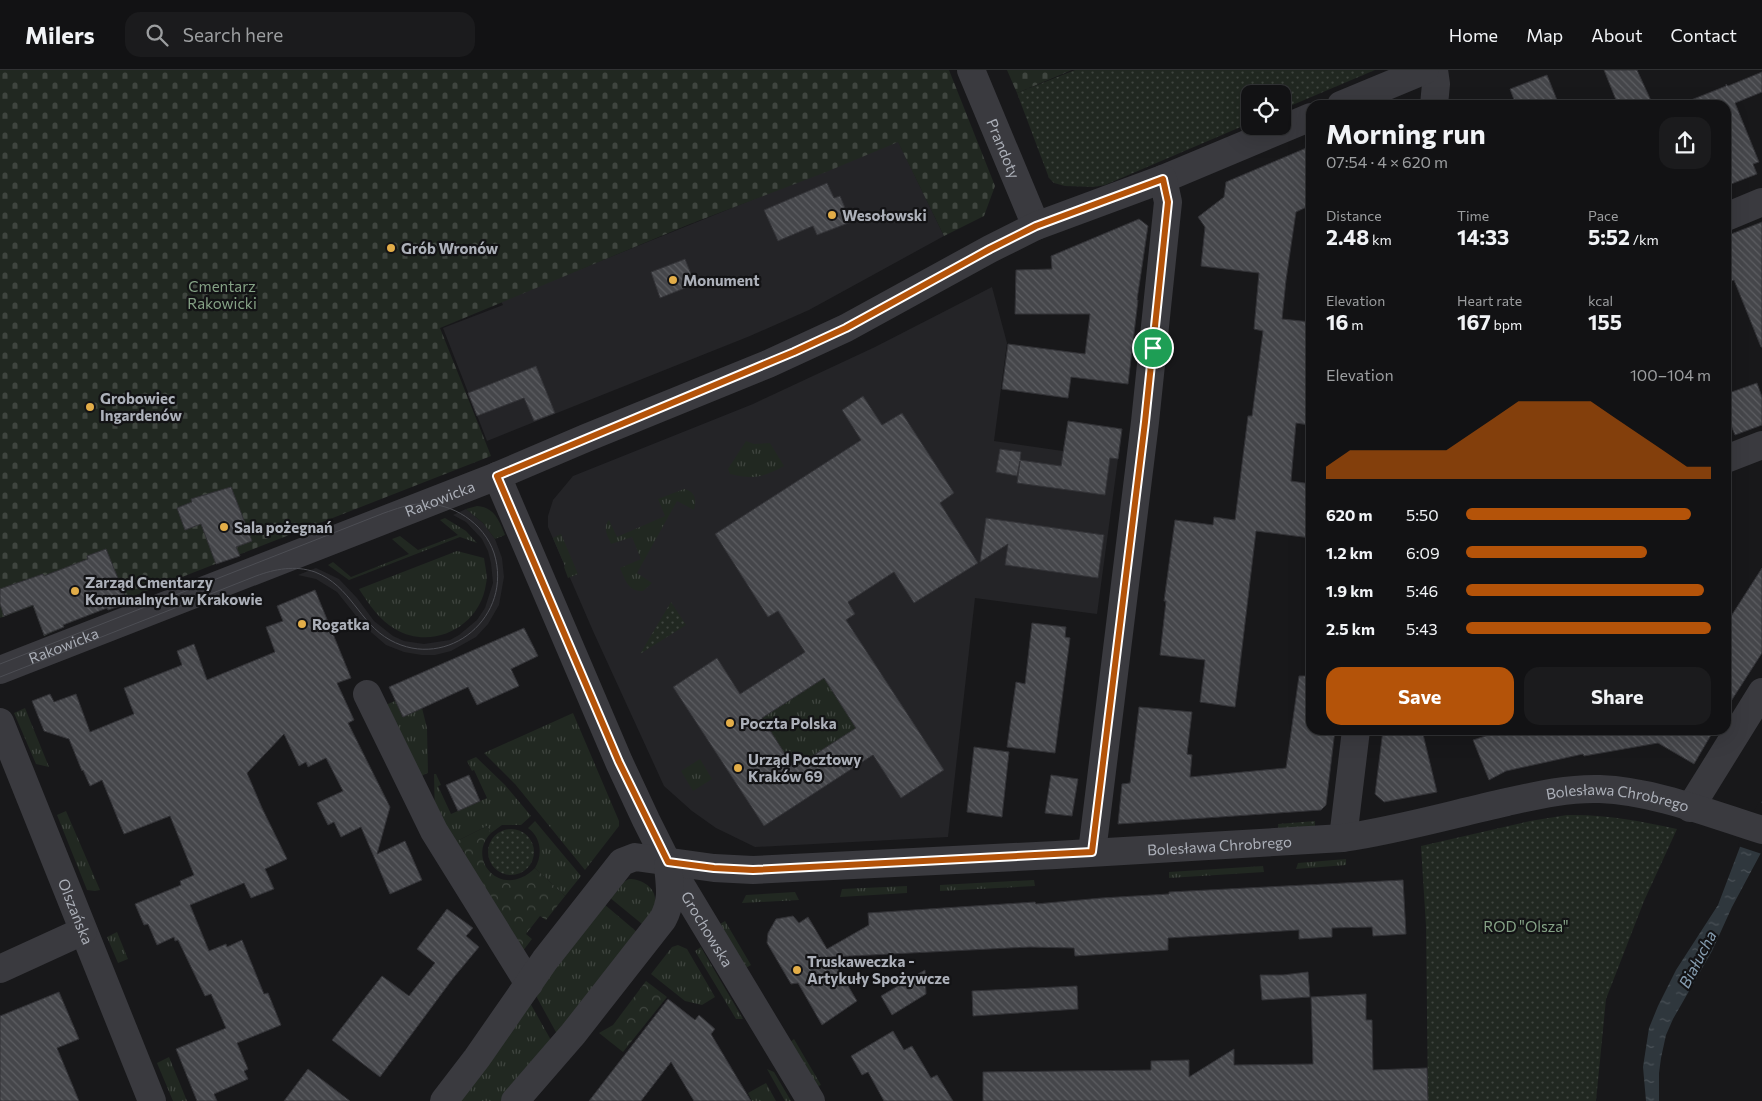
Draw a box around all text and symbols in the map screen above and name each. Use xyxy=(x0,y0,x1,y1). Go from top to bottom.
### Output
search box xyxy=(125,12,475,57)
text: Milers xyxy=(25,20,95,49)
icon: search xyxy=(143,21,171,49)
text: Search here xyxy=(183,23,283,46)
text: Home xyxy=(1449,24,1498,46)
text: Map xyxy=(1526,24,1563,46)
text: About xyxy=(1591,24,1643,46)
text: Contact xyxy=(1671,24,1737,46)
map controls xyxy=(1241,85,1291,135)
button: locate xyxy=(1241,85,1291,135)
street label: Prandoty xyxy=(983,116,1024,181)
text: Morning run xyxy=(1326,116,1486,150)
button: share xyxy=(1659,117,1711,169)
text: 07:54 · 4 × 620 m xyxy=(1326,152,1448,171)
place label: Wesołowski xyxy=(842,206,927,224)
text: Distance xyxy=(1326,207,1382,224)
text: Time xyxy=(1457,207,1489,224)
text: Pace xyxy=(1588,207,1618,224)
marker: Wesołowski xyxy=(826,209,838,221)
text: 2.48 xyxy=(1326,224,1369,249)
text: 14:33 xyxy=(1457,224,1509,249)
text: 5:52 xyxy=(1588,224,1630,249)
text: km xyxy=(1369,231,1392,248)
text: /km xyxy=(1630,231,1659,248)
place label: Grób Wronów xyxy=(401,239,499,257)
marker: Grób Wronów xyxy=(385,242,397,254)
place label: Monument xyxy=(683,271,760,289)
marker: Monument xyxy=(667,274,679,286)
park label: Cmentarz Rakowicki xyxy=(187,277,257,312)
text: Elevation xyxy=(1326,292,1385,309)
text: Heart rate xyxy=(1457,292,1522,309)
text: kcal xyxy=(1588,292,1613,309)
text: 16 xyxy=(1326,309,1348,334)
text: 167 xyxy=(1457,309,1491,334)
text: 155 xyxy=(1588,309,1622,334)
text: m xyxy=(1348,316,1363,333)
text: bpm xyxy=(1491,316,1522,333)
pin xyxy=(1132,327,1174,369)
icon: arrive xyxy=(1139,334,1167,362)
text: Elevation xyxy=(1326,365,1394,384)
text: 100–104 m xyxy=(1630,365,1711,384)
place label: Grobowiec Ingardenów xyxy=(100,389,182,424)
marker: Grobowiec Ingardenów xyxy=(84,401,96,413)
street label: Rakowicka xyxy=(402,477,477,520)
text: 620 m xyxy=(1326,505,1372,524)
text: 5:50 xyxy=(1406,505,1439,524)
place label: Sala pożegnań xyxy=(234,518,333,536)
marker: Sala pożegnań xyxy=(218,521,230,533)
text: 1.2 km xyxy=(1326,543,1373,562)
text: 6:09 xyxy=(1406,543,1440,562)
place label: Zarząd Cmentarzy Komunalnych w Krakowie xyxy=(85,573,263,608)
text: 1.9 km xyxy=(1326,581,1373,600)
text: 5:46 xyxy=(1406,581,1438,600)
marker: Zarząd Cmentarzy Komunalnych w Krakowie xyxy=(69,585,81,597)
place label: Rogatka xyxy=(312,615,370,633)
marker: Rogatka xyxy=(296,618,308,630)
text: 2.5 km xyxy=(1326,619,1375,638)
text: 5:43 xyxy=(1406,619,1438,638)
street label: Rakowicka xyxy=(26,623,101,667)
button: Save xyxy=(1326,667,1514,725)
button: Share xyxy=(1524,667,1711,725)
place label: Poczta Polska xyxy=(740,714,837,732)
marker: Poczta Polska xyxy=(724,717,736,729)
place label: Urząd Pocztowy Kraków 69 xyxy=(748,750,862,785)
marker: Urząd Pocztowy Kraków 69 xyxy=(732,762,744,774)
street label: Bolesława Chrobrego xyxy=(1544,780,1691,815)
street label: Bolesława Chrobrego xyxy=(1147,832,1292,859)
street label: Olszańska xyxy=(55,876,97,947)
street label: Grochowska xyxy=(678,888,737,970)
park label: ROD "Olsza" xyxy=(1483,917,1569,935)
water label: Białucha xyxy=(1674,927,1720,991)
place label: Truskaweczka - Artykuły Spożywcze xyxy=(807,952,950,987)
marker: Truskaweczka - Artykuły Spożywcze xyxy=(791,964,803,976)

